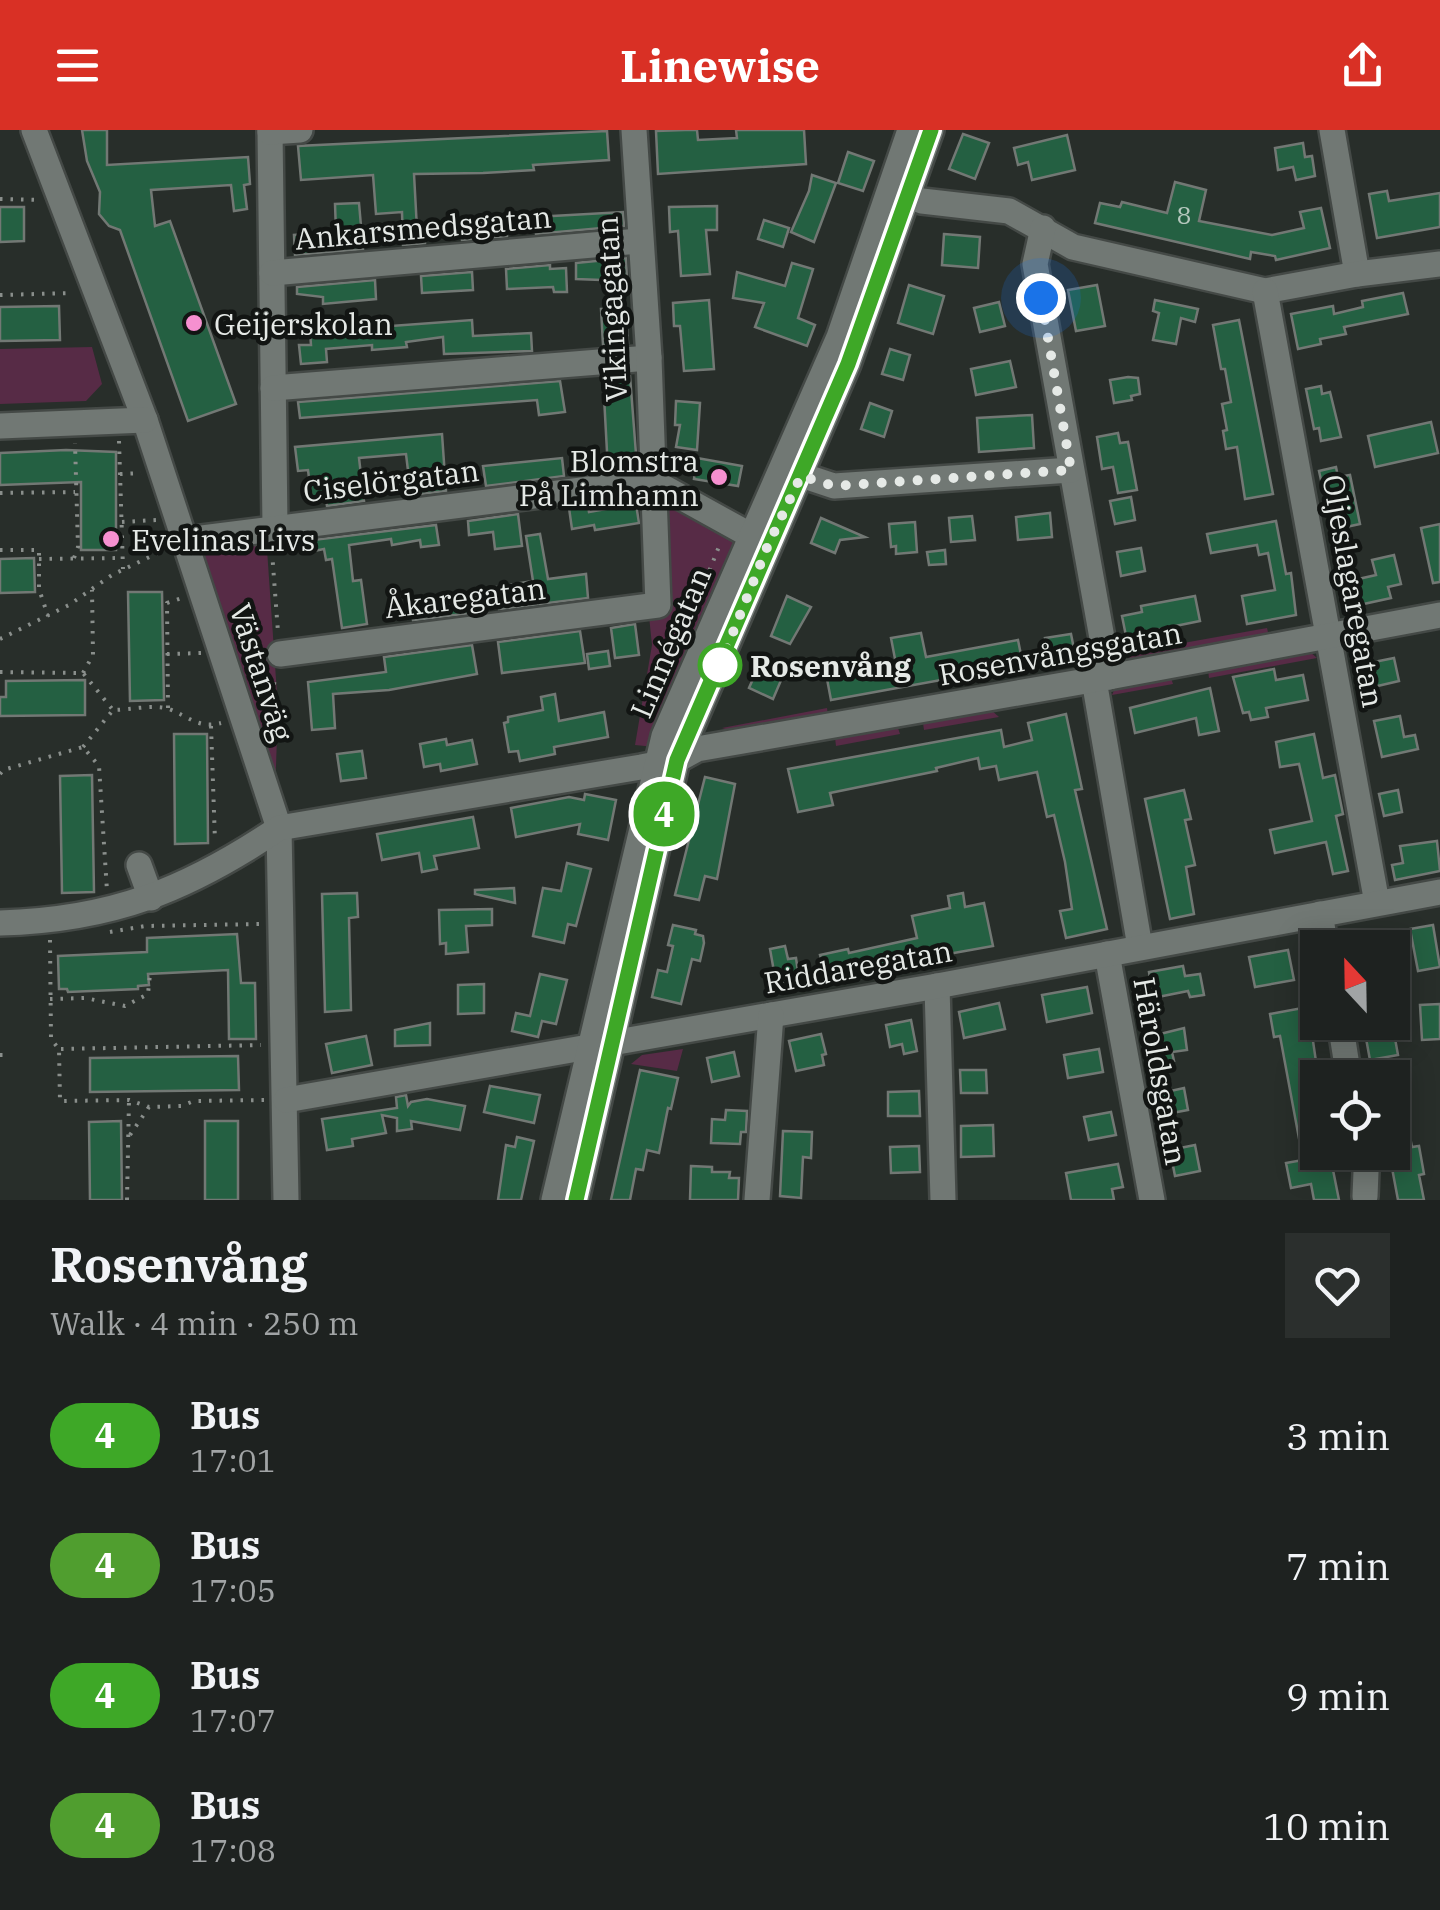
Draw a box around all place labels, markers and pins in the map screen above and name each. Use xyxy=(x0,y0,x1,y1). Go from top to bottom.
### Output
place label: Geijerskolan xyxy=(214,304,393,343)
marker: Geijerskolan xyxy=(183,312,205,334)
place label: Blomstra På Limhamn xyxy=(519,441,699,514)
marker: Blomstra På Limhamn xyxy=(708,466,730,488)
place label: Evelinas Livs xyxy=(131,520,315,559)
marker: Evelinas Livs xyxy=(100,528,122,550)
marker: Rosenvång xyxy=(699,644,741,686)
place label: Rosenvång xyxy=(750,646,912,685)

